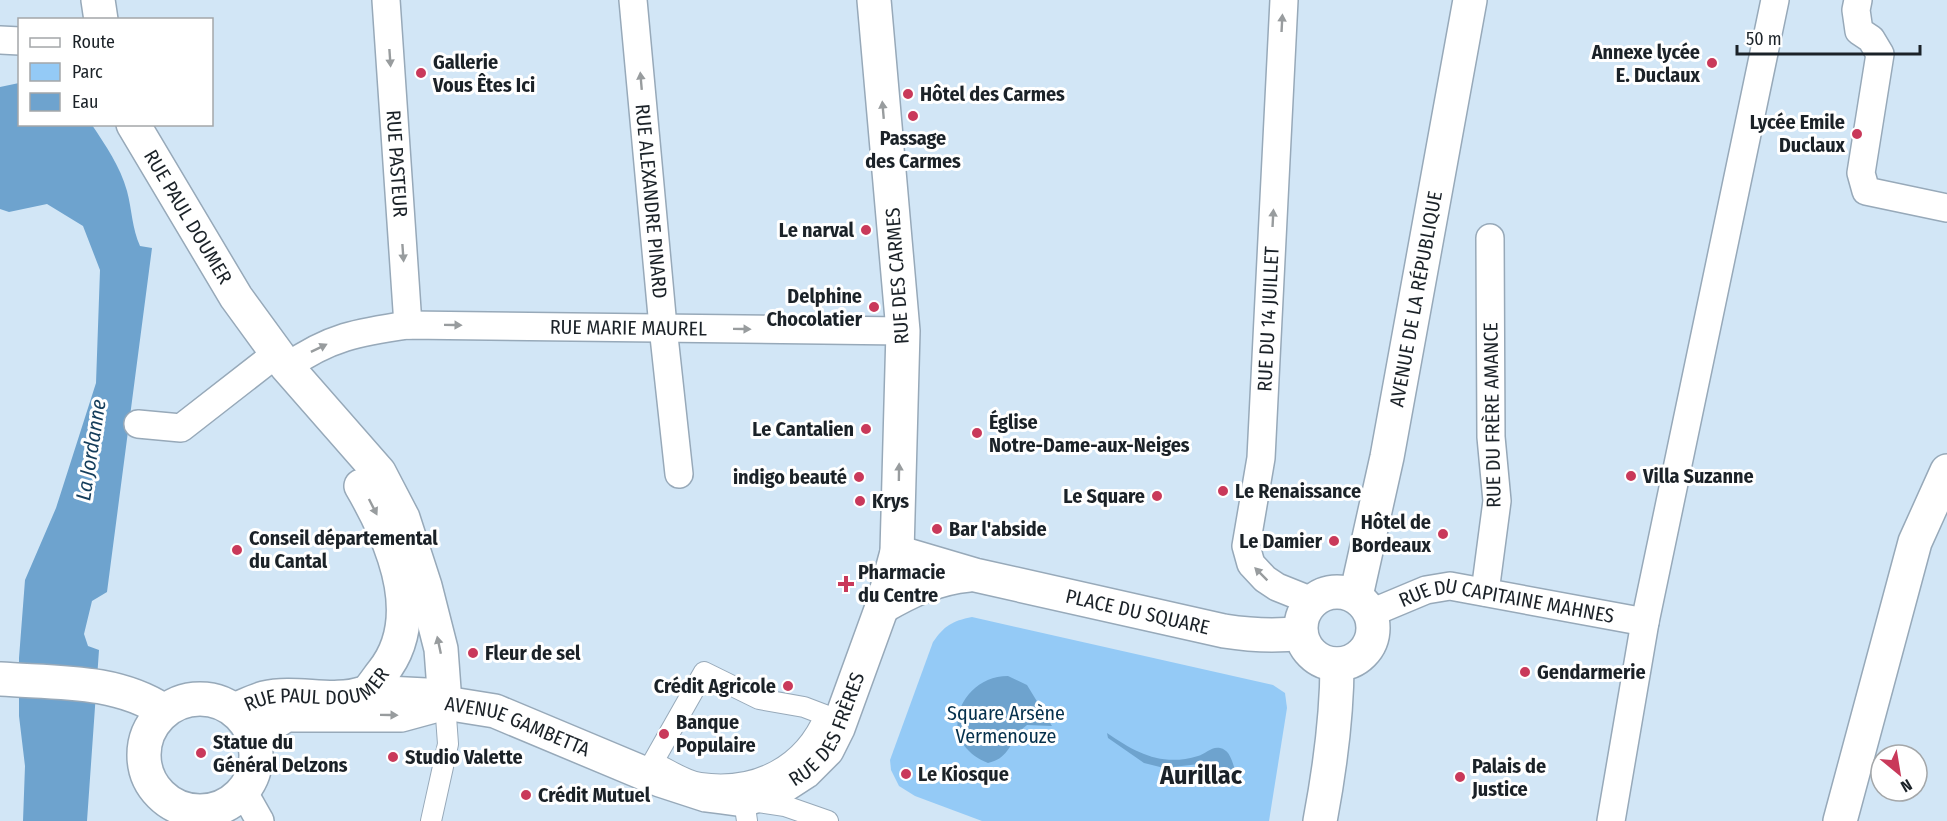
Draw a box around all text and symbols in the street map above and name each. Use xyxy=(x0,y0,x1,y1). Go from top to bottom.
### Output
one-way arrow xyxy=(1278,13,1287,32)
legend xyxy=(18,18,213,126)
scale bar xyxy=(1737,18,1920,56)
text: 50 m xyxy=(1746,28,1782,50)
text: Route xyxy=(72,31,115,53)
place label: Annexe lycée E. Duclaux xyxy=(1591,40,1701,87)
one-way arrow xyxy=(386,49,395,68)
place label: Gallerie Vous Êtes Ici xyxy=(432,50,535,97)
marker: Annexe lycée E. Duclaux xyxy=(1705,56,1719,70)
text: Parc xyxy=(72,61,103,83)
marker: Gallerie Vous Êtes Ici xyxy=(414,66,428,80)
one-way arrow xyxy=(636,71,645,90)
place label: Hôtel des Carmes xyxy=(920,82,1065,106)
marker: Hôtel des Carmes xyxy=(901,87,915,101)
text: Eau xyxy=(72,91,98,113)
one-way arrow xyxy=(878,101,888,120)
street label: RUE ALEXANDRE PINARD xyxy=(631,103,672,300)
street label: RUE PASTEUR xyxy=(381,109,413,218)
marker: Passage des Carmes xyxy=(906,109,920,123)
place label: Lycée Emile Duclaux xyxy=(1750,110,1846,157)
place label: Passage des Carmes xyxy=(865,126,961,173)
marker: Lycée Emile Duclaux xyxy=(1850,127,1864,141)
street label: RUE PAUL DOUMER xyxy=(139,145,237,288)
street label: AVENUE DE LA RÉPUBLIQUE xyxy=(1384,189,1447,409)
street label: RUE DES CARMES xyxy=(880,207,914,345)
one-way arrow xyxy=(1268,208,1277,227)
place label: Le narval xyxy=(779,218,855,242)
marker: Le narval xyxy=(859,223,873,237)
one-way arrow xyxy=(399,243,408,262)
street label: RUE DU 14 JUILLET xyxy=(1252,245,1284,392)
place label: Delphine Chocolatier xyxy=(767,284,863,331)
marker: Delphine Chocolatier xyxy=(867,300,881,314)
street label: RUE MARIE MAUREL xyxy=(550,315,707,341)
one-way arrow xyxy=(444,320,463,330)
street label: RUE DU FRÈRE AMANCE xyxy=(1478,322,1506,508)
one-way arrow xyxy=(733,324,752,333)
one-way arrow xyxy=(310,343,327,352)
water label: La Jordanne xyxy=(70,398,112,502)
place label: Église Notre-Dame-aux-Neiges xyxy=(989,409,1190,457)
place label: Le Cantalien xyxy=(752,417,854,441)
marker: Le Cantalien xyxy=(859,422,873,436)
marker: Église Notre-Dame-aux-Neiges xyxy=(970,426,984,440)
one-way arrow xyxy=(895,463,904,482)
place label: Villa Suzanne xyxy=(1642,464,1754,488)
place label: indigo beauté xyxy=(733,465,847,489)
marker: Villa Suzanne xyxy=(1624,469,1638,483)
marker: indigo beauté xyxy=(852,470,866,484)
place label: Le Renaissance xyxy=(1235,479,1361,503)
place label: Le Square xyxy=(1063,484,1145,508)
marker: Le Renaissance xyxy=(1216,484,1230,498)
place label: Krys xyxy=(872,489,909,513)
marker: Le Square xyxy=(1150,489,1164,503)
marker: Krys xyxy=(853,494,867,508)
one-way arrow xyxy=(368,499,378,516)
place label: Hôtel de Bordeaux xyxy=(1352,510,1432,557)
place label: Bar l'abside xyxy=(949,517,1047,541)
marker: Bar l'abside xyxy=(930,522,944,536)
place label: Conseil départemental du Cantal xyxy=(249,526,438,573)
marker: Hôtel de Bordeaux xyxy=(1436,527,1450,541)
place label: Le Damier xyxy=(1239,529,1323,553)
marker: Le Damier xyxy=(1327,534,1341,548)
marker: Conseil départemental du Cantal xyxy=(230,543,244,557)
place label: Pharmacie du Centre xyxy=(858,560,945,607)
one-way arrow xyxy=(1254,567,1269,581)
street label: RUE DU CAPITAINE MAHNES xyxy=(1395,573,1616,628)
marker: Pharmacie du Centre xyxy=(839,577,853,591)
street label: PLACE DU SQUARE xyxy=(1063,584,1212,639)
one-way arrow xyxy=(434,636,444,654)
place label: Fleur de sel xyxy=(485,641,581,665)
marker: Fleur de sel xyxy=(466,646,480,660)
place label: Gendarmerie xyxy=(1537,660,1646,684)
street label: RUE PAUL DOUMER xyxy=(240,662,394,716)
marker: Gendarmerie xyxy=(1518,665,1532,679)
street label: RUE DES FRÈRES xyxy=(784,669,869,791)
place label: Crédit Agricole xyxy=(654,674,776,698)
marker: Crédit Agricole xyxy=(781,679,795,693)
street label: AVENUE GAMBETTA xyxy=(443,691,594,762)
park label: Square Arsène Vermenouze xyxy=(947,701,1065,748)
one-way arrow xyxy=(380,710,399,720)
place label: Banque Populaire xyxy=(676,710,756,757)
marker: Banque Populaire xyxy=(657,727,671,741)
place label: Statue du Général Delzons xyxy=(213,730,348,777)
north arrow xyxy=(1869,743,1929,803)
place label: Studio Valette xyxy=(405,745,523,769)
marker: Statue du Général Delzons xyxy=(194,746,208,760)
marker: Studio Valette xyxy=(386,750,400,764)
place label: Palais de Justice xyxy=(1471,754,1546,801)
district label: Aurillac xyxy=(1159,760,1243,791)
place label: Le Kiosque xyxy=(918,762,1009,786)
marker: Le Kiosque xyxy=(899,767,913,781)
marker: Palais de Justice xyxy=(1453,770,1467,784)
text: N xyxy=(1897,775,1915,796)
place label: Crédit Mutuel xyxy=(538,783,651,807)
marker: Crédit Mutuel xyxy=(519,788,533,802)

